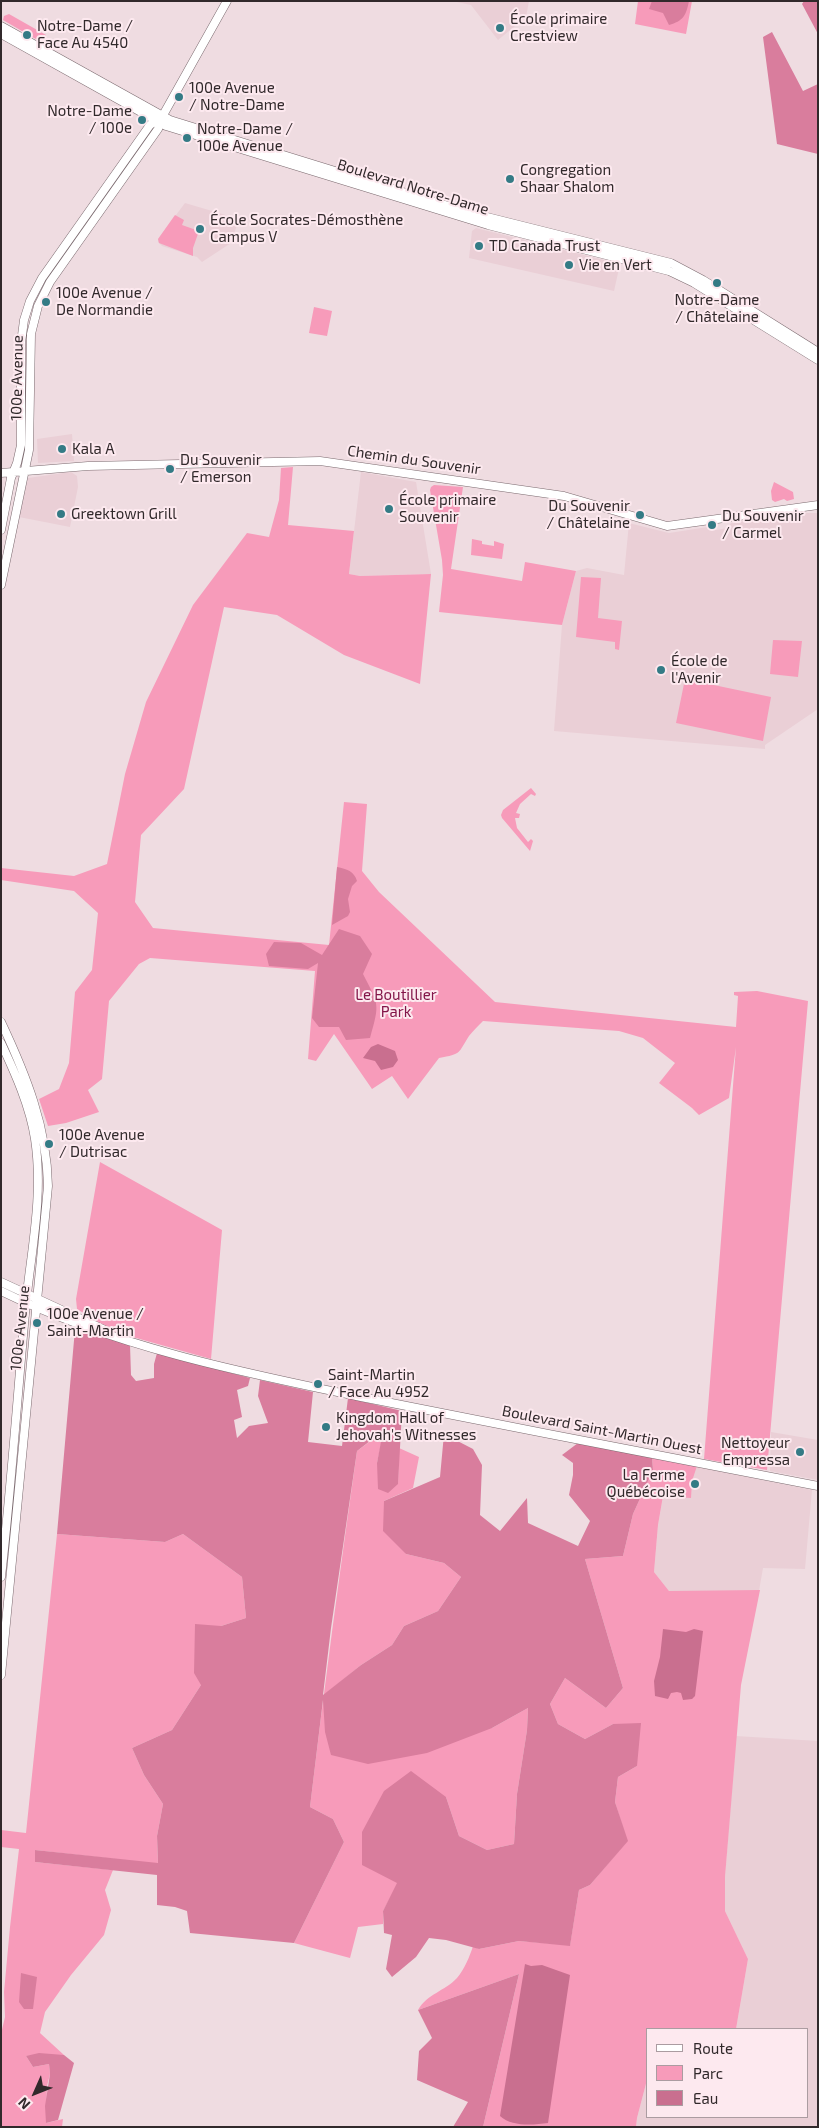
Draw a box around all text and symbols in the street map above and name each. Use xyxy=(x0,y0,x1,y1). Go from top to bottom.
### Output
place label: École primaire Crestview xyxy=(510,10,607,45)
place label: Notre-Dame / Face Au 4540 xyxy=(37,17,133,52)
marker: École primaire Crestview xyxy=(494,22,506,34)
marker: Notre-Dame / Face Au 4540 xyxy=(21,29,33,41)
place label: 100e Avenue / Notre-Dame xyxy=(189,79,285,114)
marker: 100e Avenue / Notre-Dame xyxy=(173,91,185,103)
place label: Notre-Dame / 100e xyxy=(47,102,132,137)
marker: Notre-Dame / 100e xyxy=(136,114,148,126)
place label: Notre-Dame / 100e Avenue xyxy=(197,120,293,155)
marker: Notre-Dame / 100e Avenue xyxy=(181,132,193,144)
street label: Boulevard Notre-Dame xyxy=(335,155,491,219)
place label: Congregation Shaar Shalom xyxy=(520,161,614,196)
marker: Congregation Shaar Shalom xyxy=(504,173,516,185)
place label: École Socrates-Démosthène Campus V xyxy=(210,211,403,246)
marker: École Socrates-Démosthène Campus V xyxy=(194,223,206,235)
place label: TD Canada Trust xyxy=(489,237,600,255)
marker: TD Canada Trust xyxy=(473,240,485,252)
place label: Vie en Vert xyxy=(579,256,652,274)
marker: Vie en Vert xyxy=(563,259,575,271)
marker: Notre-Dame / Châtelaine xyxy=(711,277,723,289)
place label: 100e Avenue / De Normandie xyxy=(56,284,153,319)
place label: Notre-Dame / Châtelaine xyxy=(675,291,759,326)
marker: 100e Avenue / De Normandie xyxy=(40,296,52,308)
street label: 100e Avenue xyxy=(7,335,27,421)
place label: Kala A xyxy=(72,440,114,458)
street label: Chemin du Souvenir xyxy=(346,442,482,478)
marker: Kala A xyxy=(56,443,68,455)
place label: Du Souvenir / Emerson xyxy=(180,451,262,486)
marker: Du Souvenir / Emerson xyxy=(164,463,176,475)
place label: École primaire Souvenir xyxy=(399,491,496,526)
place label: Du Souvenir / Châtelaine xyxy=(546,497,630,532)
marker: École primaire Souvenir xyxy=(383,503,395,515)
place label: Greektown Grill xyxy=(71,505,177,523)
place label: Du Souvenir / Carmel xyxy=(722,507,804,542)
marker: Greektown Grill xyxy=(55,508,67,520)
marker: Du Souvenir / Châtelaine xyxy=(634,509,646,521)
marker: Du Souvenir / Carmel xyxy=(706,519,718,531)
place label: École de l'Avenir xyxy=(671,652,728,687)
marker: École de l'Avenir xyxy=(655,664,667,676)
park label: Le Boutillier Park xyxy=(355,986,437,1021)
place label: 100e Avenue / Dutrisac xyxy=(59,1126,145,1161)
marker: 100e Avenue / Dutrisac xyxy=(43,1138,55,1150)
street label: 100e Avenue xyxy=(7,1284,33,1372)
place label: 100e Avenue / Saint-Martin xyxy=(47,1305,144,1340)
marker: 100e Avenue / Saint-Martin xyxy=(31,1317,43,1329)
place label: Saint-Martin / Face Au 4952 xyxy=(328,1366,429,1401)
marker: Saint-Martin / Face Au 4952 xyxy=(312,1378,324,1390)
street label: Boulevard Saint-Martin Ouest xyxy=(501,1402,703,1458)
place label: Kingdom Hall of Jehovah's Witnesses xyxy=(336,1409,476,1444)
marker: Kingdom Hall of Jehovah's Witnesses xyxy=(320,1421,332,1433)
place label: Nettoyeur Empressa xyxy=(721,1434,790,1469)
marker: Nettoyeur Empressa xyxy=(794,1446,806,1458)
place label: La Ferme Québécoise xyxy=(607,1466,685,1501)
marker: La Ferme Québécoise xyxy=(689,1478,701,1490)
legend xyxy=(646,2028,809,2118)
text: Route xyxy=(693,2039,733,2057)
text: Parc xyxy=(693,2064,723,2082)
north arrow xyxy=(10,2068,60,2118)
text: Eau xyxy=(693,2089,718,2107)
text: N xyxy=(14,2094,33,2113)

